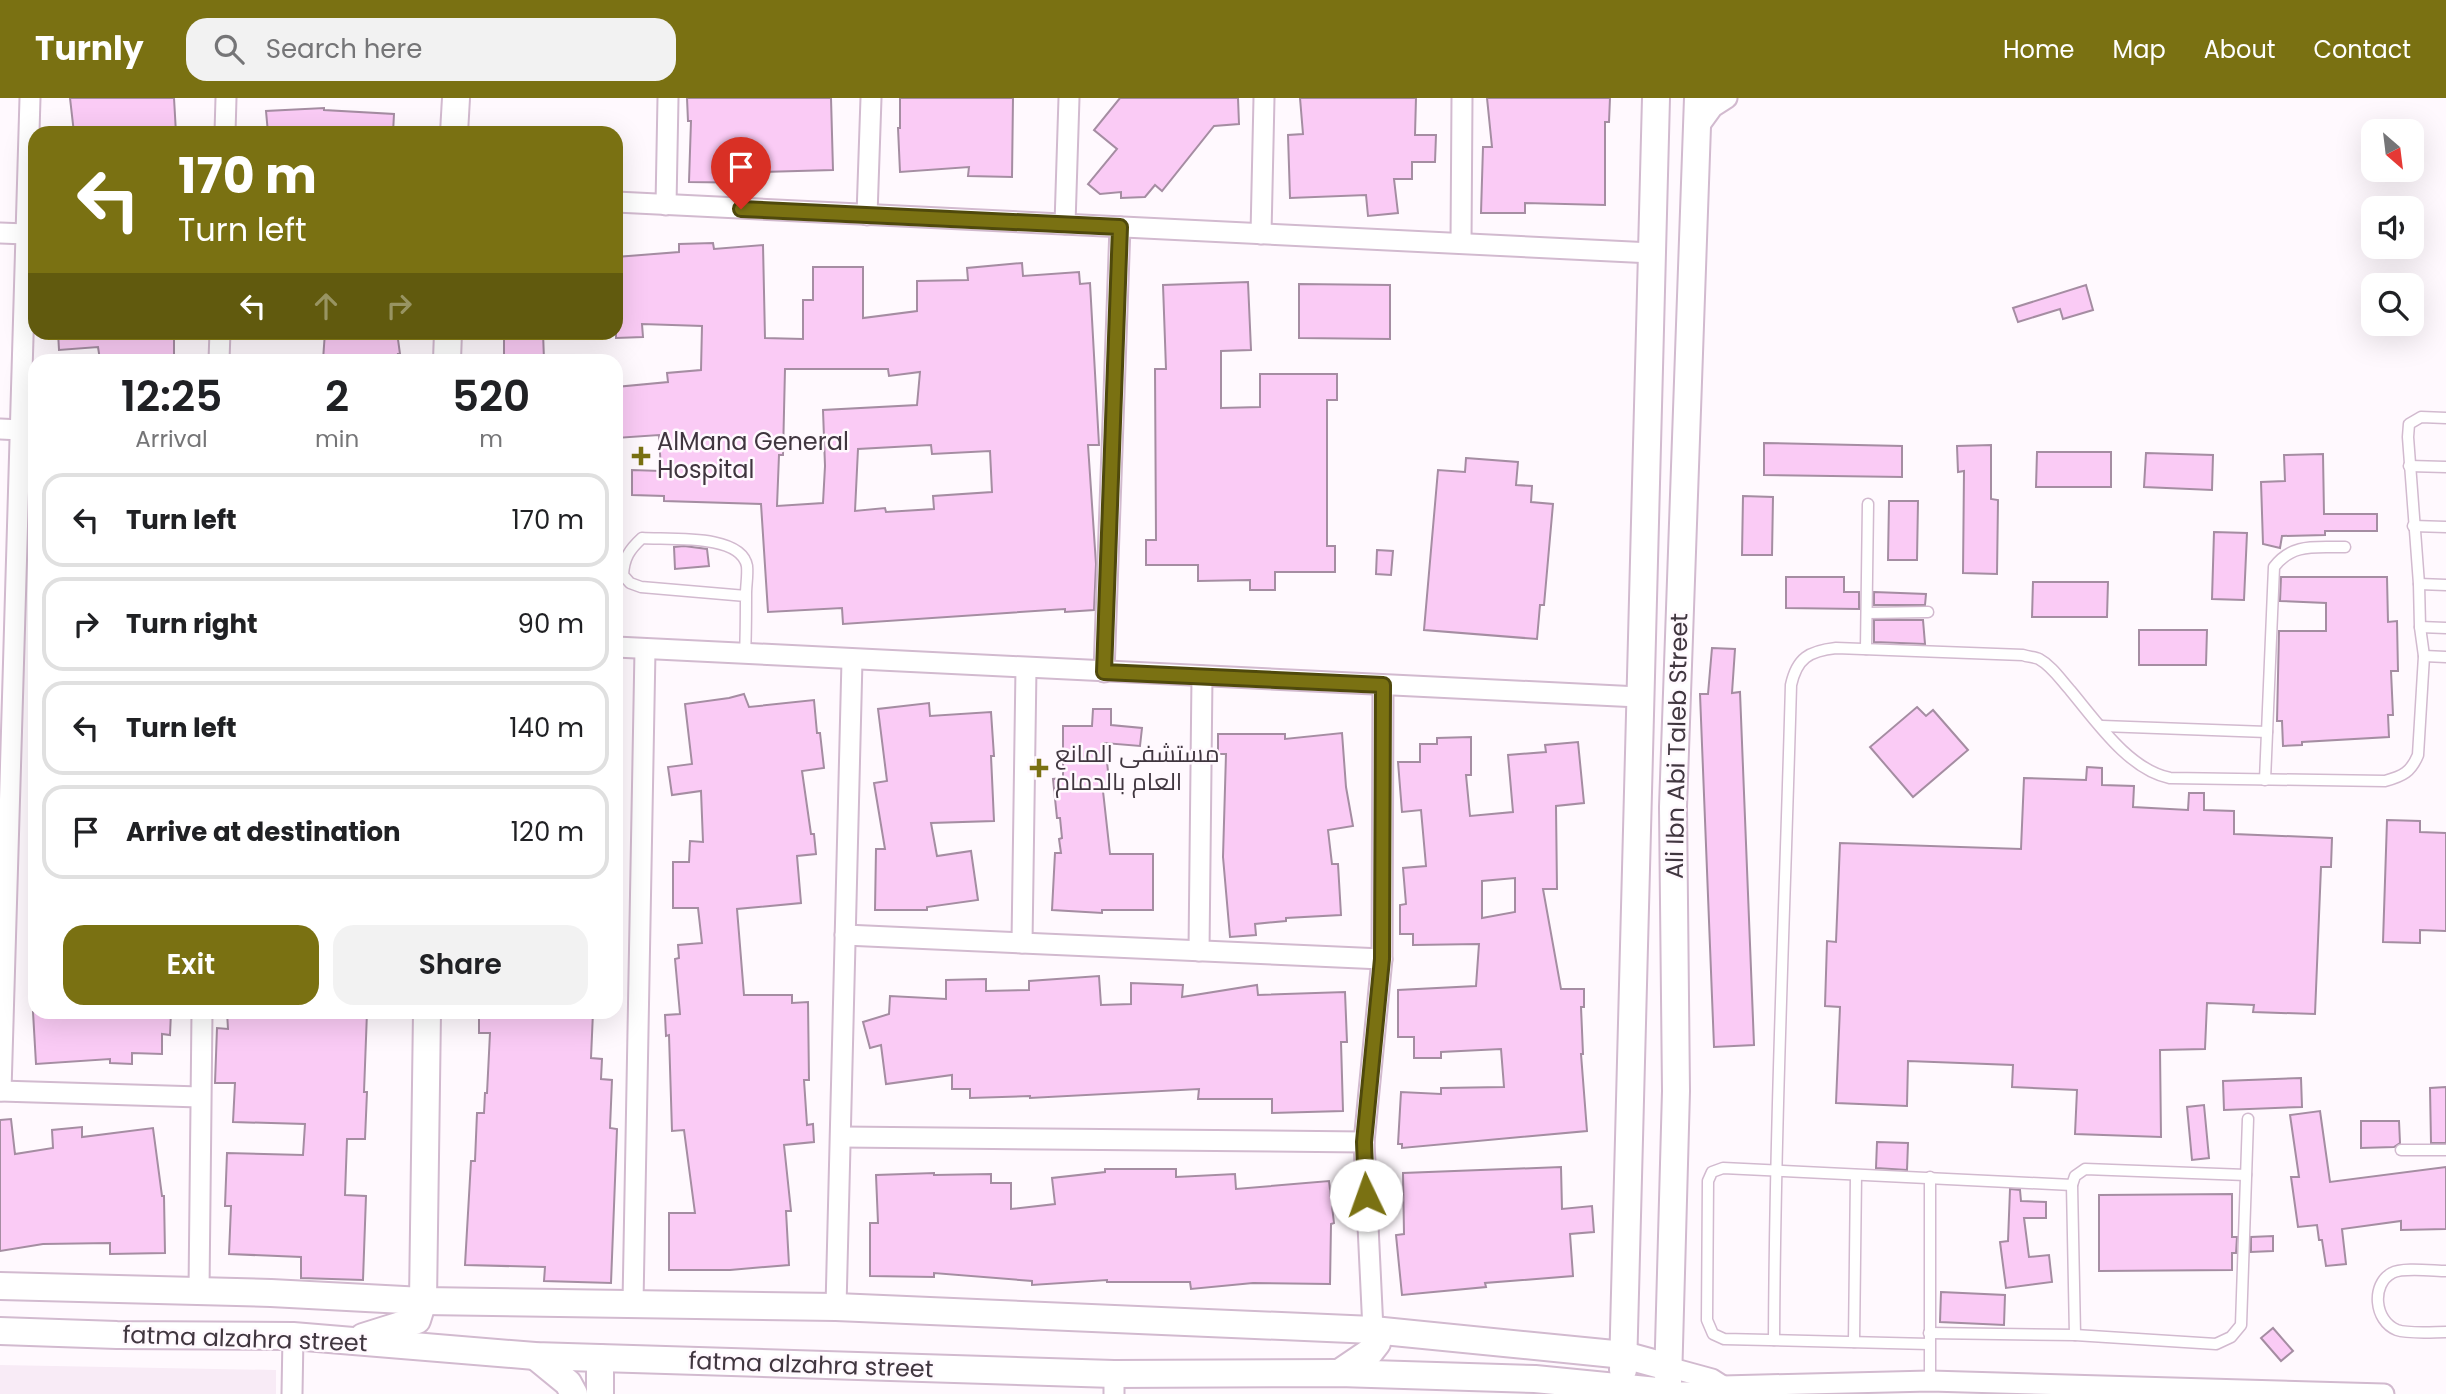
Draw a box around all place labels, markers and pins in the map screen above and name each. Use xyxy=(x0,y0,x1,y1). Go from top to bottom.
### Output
pin xyxy=(711,137,771,209)
place label: AlMana General Hospital xyxy=(657,425,849,486)
marker: AlMana General Hospital xyxy=(631,446,651,466)
place label: مستشفى المانع العام بالدمام xyxy=(1055,737,1220,798)
marker: مستشفى المانع العام بالدمام xyxy=(1029,758,1049,778)

